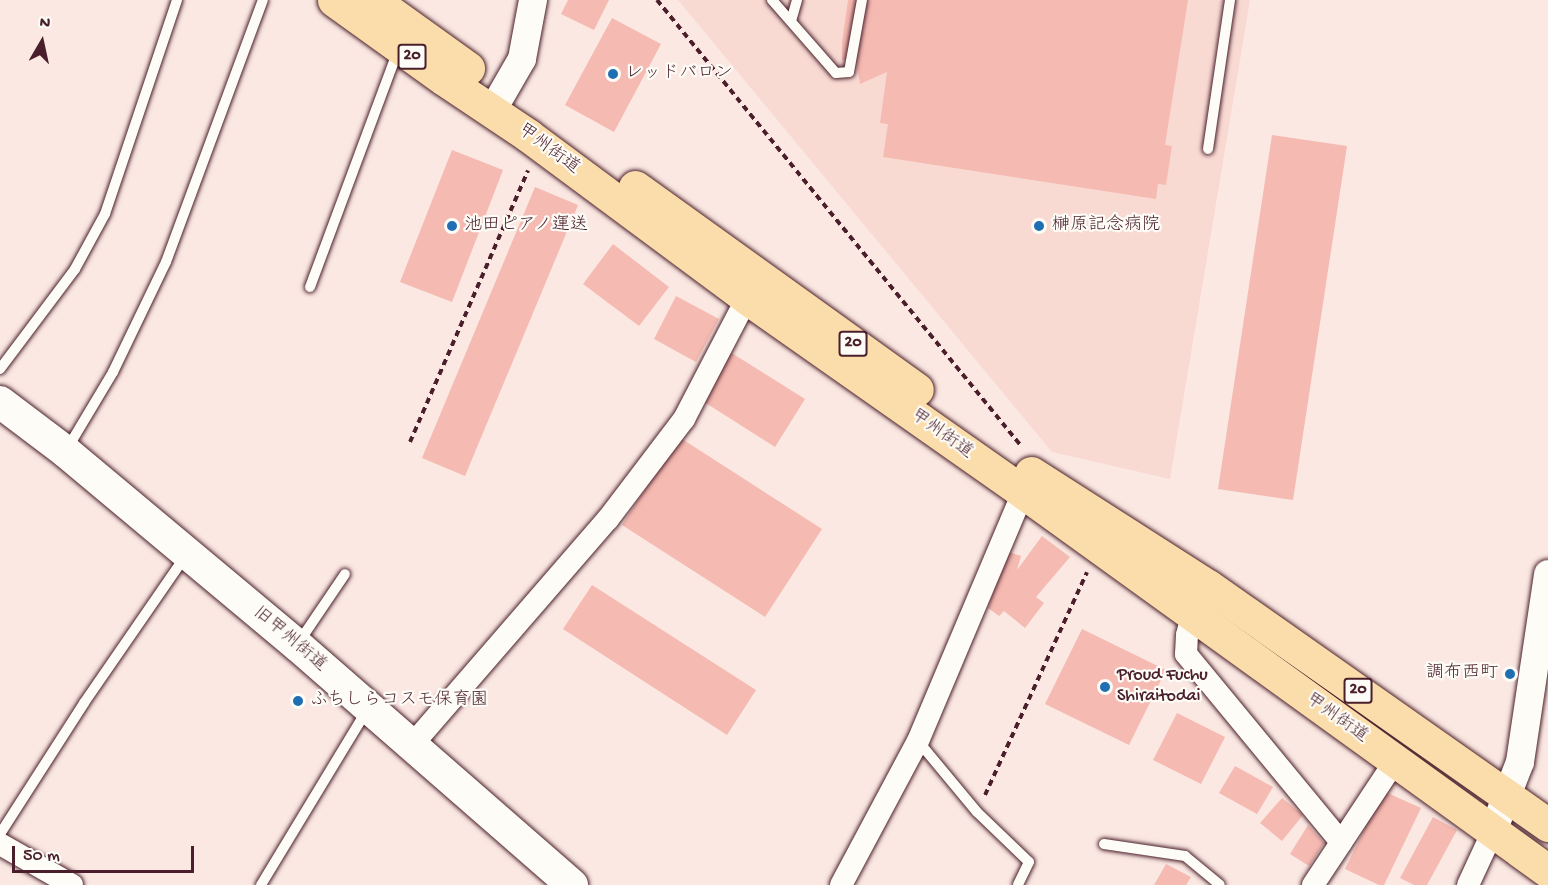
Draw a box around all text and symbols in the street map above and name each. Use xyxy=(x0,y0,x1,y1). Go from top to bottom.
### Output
north arrow xyxy=(12,12,72,72)
text: N xyxy=(38,14,52,34)
road number: 20 xyxy=(397,44,427,70)
place label: レッドバロン xyxy=(625,63,733,85)
marker: レッドバロン xyxy=(606,67,620,81)
street label: 甲州街道 xyxy=(513,120,583,180)
place label: 池田ピアノ運送 xyxy=(464,215,590,237)
place label: 榊原記念病院 xyxy=(1052,215,1160,237)
marker: 榊原記念病院 xyxy=(1030,217,1048,235)
marker: 池田ピアノ運送 xyxy=(445,219,459,233)
road number: 20 xyxy=(838,331,868,357)
street label: 甲州街道 xyxy=(905,406,977,464)
street label: 旧甲州街道 xyxy=(248,603,330,677)
place label: 調布西町 xyxy=(1426,663,1498,685)
place label: Proud Fuchu Shiraitodai xyxy=(1117,666,1208,708)
marker: 調布西町 xyxy=(1503,667,1517,681)
road number: 20 xyxy=(1343,678,1373,704)
marker: Proud Fuchu Shiraitodai xyxy=(1098,680,1112,694)
place label: ふちしらコスモ保育園 xyxy=(310,690,490,712)
street label: 甲州街道 xyxy=(1300,690,1372,748)
marker: ふちしらコスモ保育園 xyxy=(291,694,305,708)
scale bar xyxy=(15,834,196,872)
text: 50 m xyxy=(23,846,60,867)

